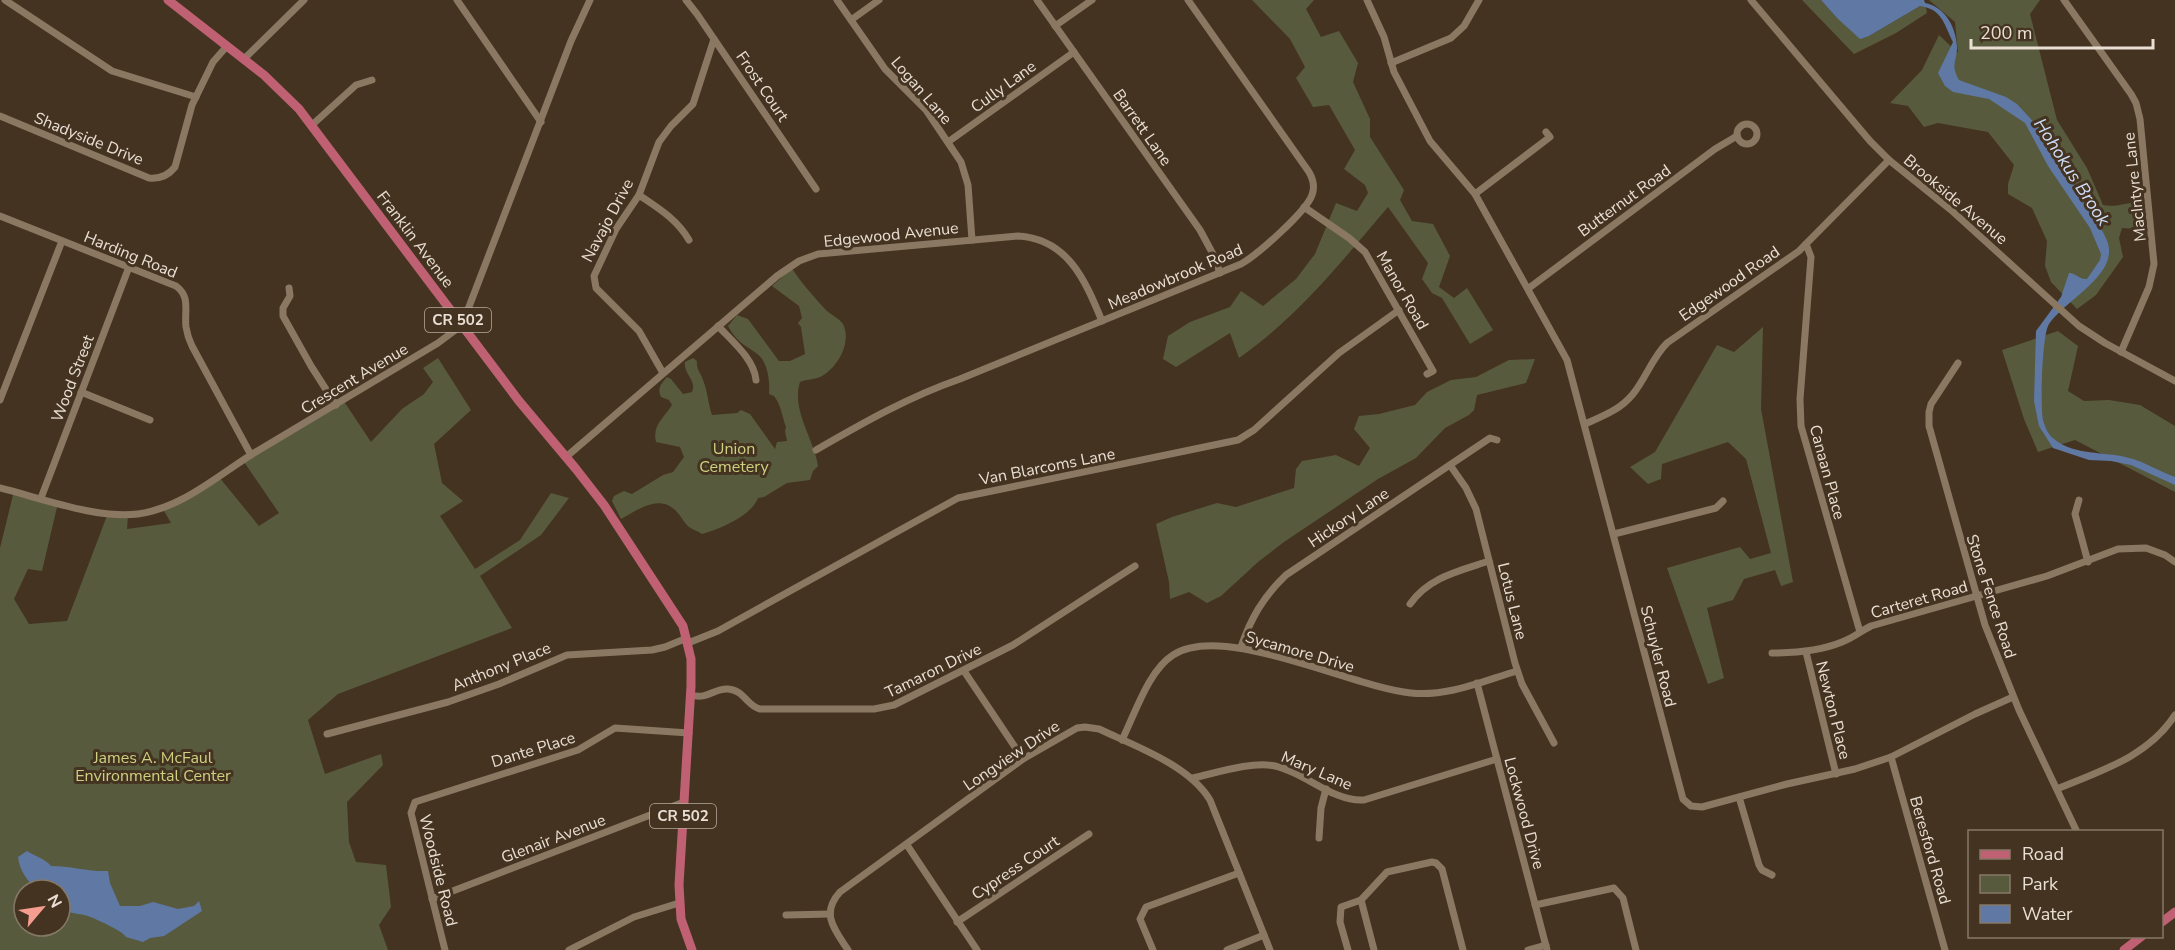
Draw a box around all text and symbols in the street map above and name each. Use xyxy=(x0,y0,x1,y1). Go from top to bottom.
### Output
scale bar xyxy=(1971,12,2152,50)
text: 200 m xyxy=(1980,21,2032,45)
street label: Frost Court xyxy=(731,47,794,126)
street label: Logan Lane xyxy=(886,52,957,129)
street label: Cully Lane xyxy=(966,56,1041,118)
street label: Barrett Lane xyxy=(1108,85,1177,170)
street label: Shadyside Drive xyxy=(31,107,147,171)
water label: Hohokus Brook xyxy=(2028,114,2116,231)
street label: MacIntyre Lane xyxy=(2118,131,2152,243)
street label: Brookside Avenue xyxy=(1899,150,2012,250)
street label: Butternut Road xyxy=(1574,160,1676,242)
street label: Navajo Drive xyxy=(577,175,639,266)
street label: Franklin Avenue xyxy=(372,187,459,293)
street label: Edgewood Avenue xyxy=(823,217,960,253)
street label: Harding Road xyxy=(81,226,181,284)
street label: Meadowbrook Road xyxy=(1105,239,1246,315)
street label: Edgewood Road xyxy=(1675,241,1784,327)
street label: Manor Road xyxy=(1371,247,1433,334)
road number: CR 502 xyxy=(425,308,491,332)
street label: Wood Street xyxy=(46,331,100,425)
street label: Crescent Avenue xyxy=(297,338,412,420)
street label: Canaan Place xyxy=(1804,422,1850,522)
park label: Union Cemetery xyxy=(699,438,769,478)
street label: Van Blarcoms Lane xyxy=(976,443,1117,491)
street label: Hickory Lane xyxy=(1304,483,1393,553)
street label: Stone Fence Road xyxy=(1961,532,2021,661)
street label: Lotus Lane xyxy=(1492,560,1532,642)
street label: Carteret Road xyxy=(1868,576,1970,624)
street label: Schuyler Road xyxy=(1635,603,1681,709)
street label: Sycamore Drive xyxy=(1243,626,1357,678)
street label: Anthony Place xyxy=(449,637,554,697)
street label: Tamaron Drive xyxy=(882,638,985,704)
street label: Newton Place xyxy=(1810,659,1856,762)
street label: Longview Drive xyxy=(959,715,1064,796)
street label: Dante Place xyxy=(489,727,578,773)
street label: Mary Lane xyxy=(1278,746,1356,796)
park label: James A. McFaul Environmental Center xyxy=(75,747,231,787)
street label: Lockwood Drive xyxy=(1499,755,1550,872)
street label: Beresford Road xyxy=(1904,794,1956,907)
road number: CR 502 xyxy=(650,804,716,828)
street label: Glenair Avenue xyxy=(498,809,609,869)
street label: Woodside Road xyxy=(414,812,463,928)
street label: Cypress Court xyxy=(967,830,1064,905)
legend xyxy=(1968,830,2163,938)
text: Road xyxy=(2022,842,2064,866)
text: Park xyxy=(2022,872,2059,896)
north arrow xyxy=(12,878,72,938)
text: N xyxy=(42,891,67,912)
text: Water xyxy=(2022,902,2073,926)

